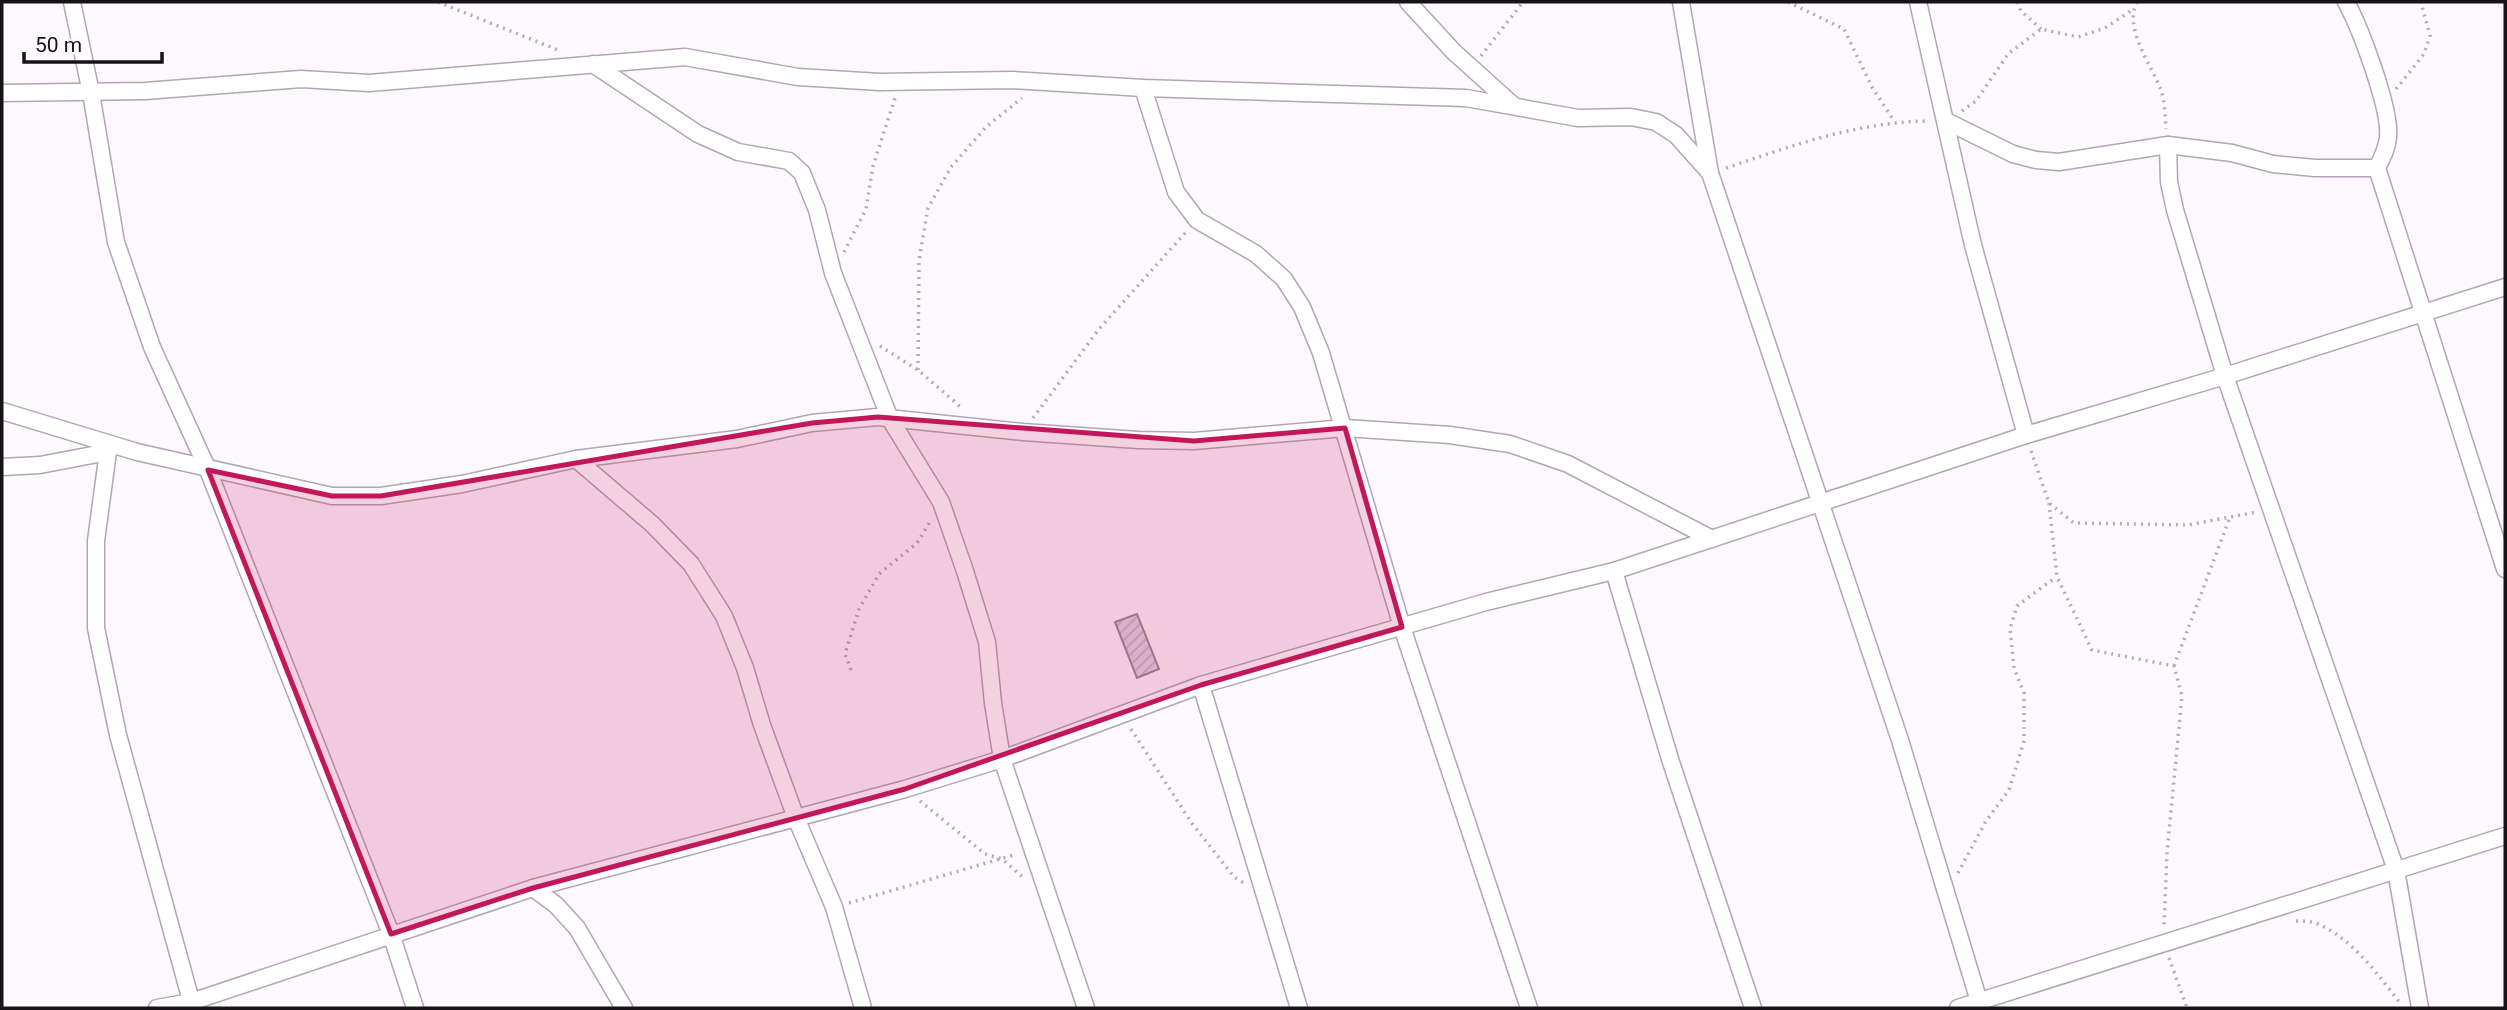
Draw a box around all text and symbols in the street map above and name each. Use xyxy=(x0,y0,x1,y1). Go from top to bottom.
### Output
scale bar xyxy=(24,21,163,65)
text: 50 m xyxy=(35,33,82,57)

